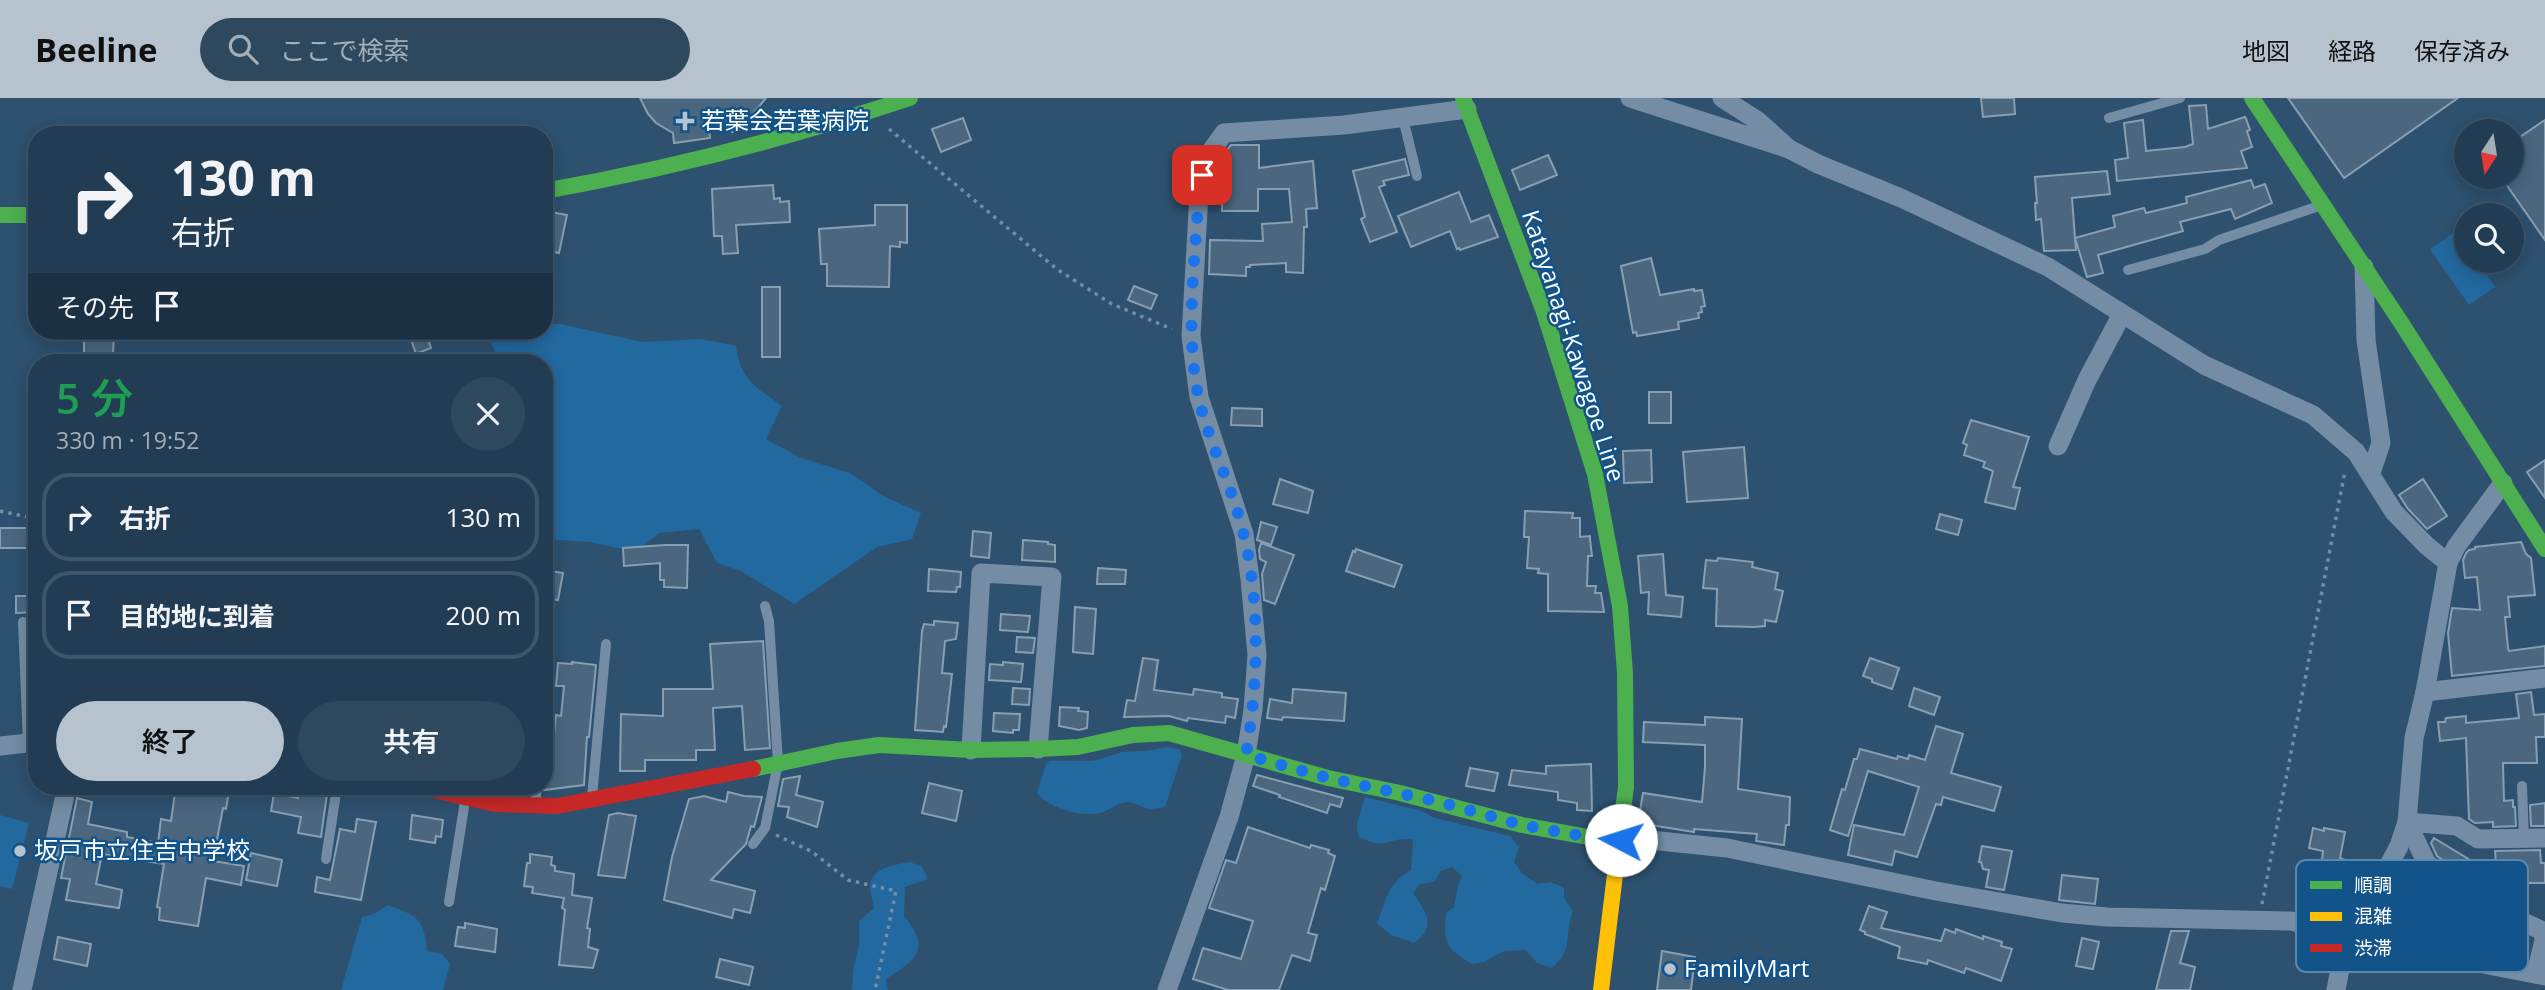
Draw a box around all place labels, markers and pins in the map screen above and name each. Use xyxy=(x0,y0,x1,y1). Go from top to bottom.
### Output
place label: 若葉会若葉病院 xyxy=(701,103,869,136)
marker: 若葉会若葉病院 xyxy=(675,111,695,131)
pin xyxy=(1172,145,1232,205)
place label: 坂戸市立住吉中学校 xyxy=(34,833,250,866)
marker: 坂戸市立住吉中学校 xyxy=(12,843,28,859)
place label: FamilyMart xyxy=(1684,951,1809,984)
marker: FamilyMart xyxy=(1662,961,1678,977)

